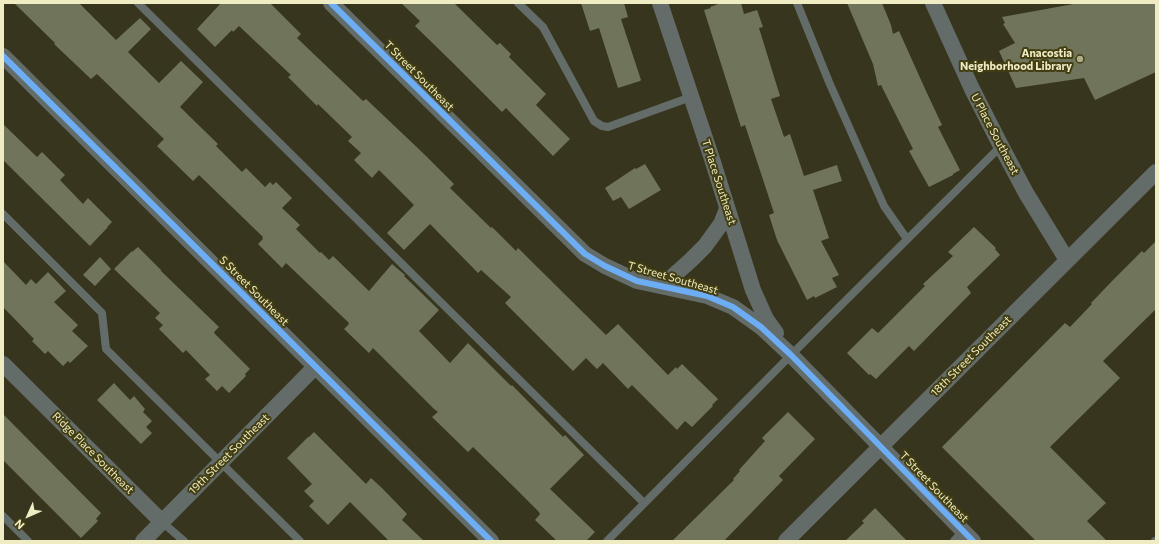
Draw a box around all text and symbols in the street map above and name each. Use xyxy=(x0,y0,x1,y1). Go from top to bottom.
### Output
street label: T Street Southeast xyxy=(381,38,457,114)
place label: Anacostia Neighborhood Library xyxy=(960,46,1072,72)
marker: Anacostia Neighborhood Library xyxy=(1075,54,1085,64)
street label: U Place Southeast xyxy=(968,91,1022,177)
street label: T Place Southeast xyxy=(699,138,739,226)
street label: S Street Southeast xyxy=(217,254,291,328)
street label: T Street Southeast xyxy=(626,259,720,297)
street label: 18th Street Southeast xyxy=(928,313,1014,399)
street label: Ridge Place Southeast xyxy=(49,409,137,497)
street label: 19th Street Southeast xyxy=(186,411,272,497)
street label: T Street Southeast xyxy=(897,449,971,525)
north arrow xyxy=(8,496,48,536)
text: N xyxy=(12,517,27,532)

